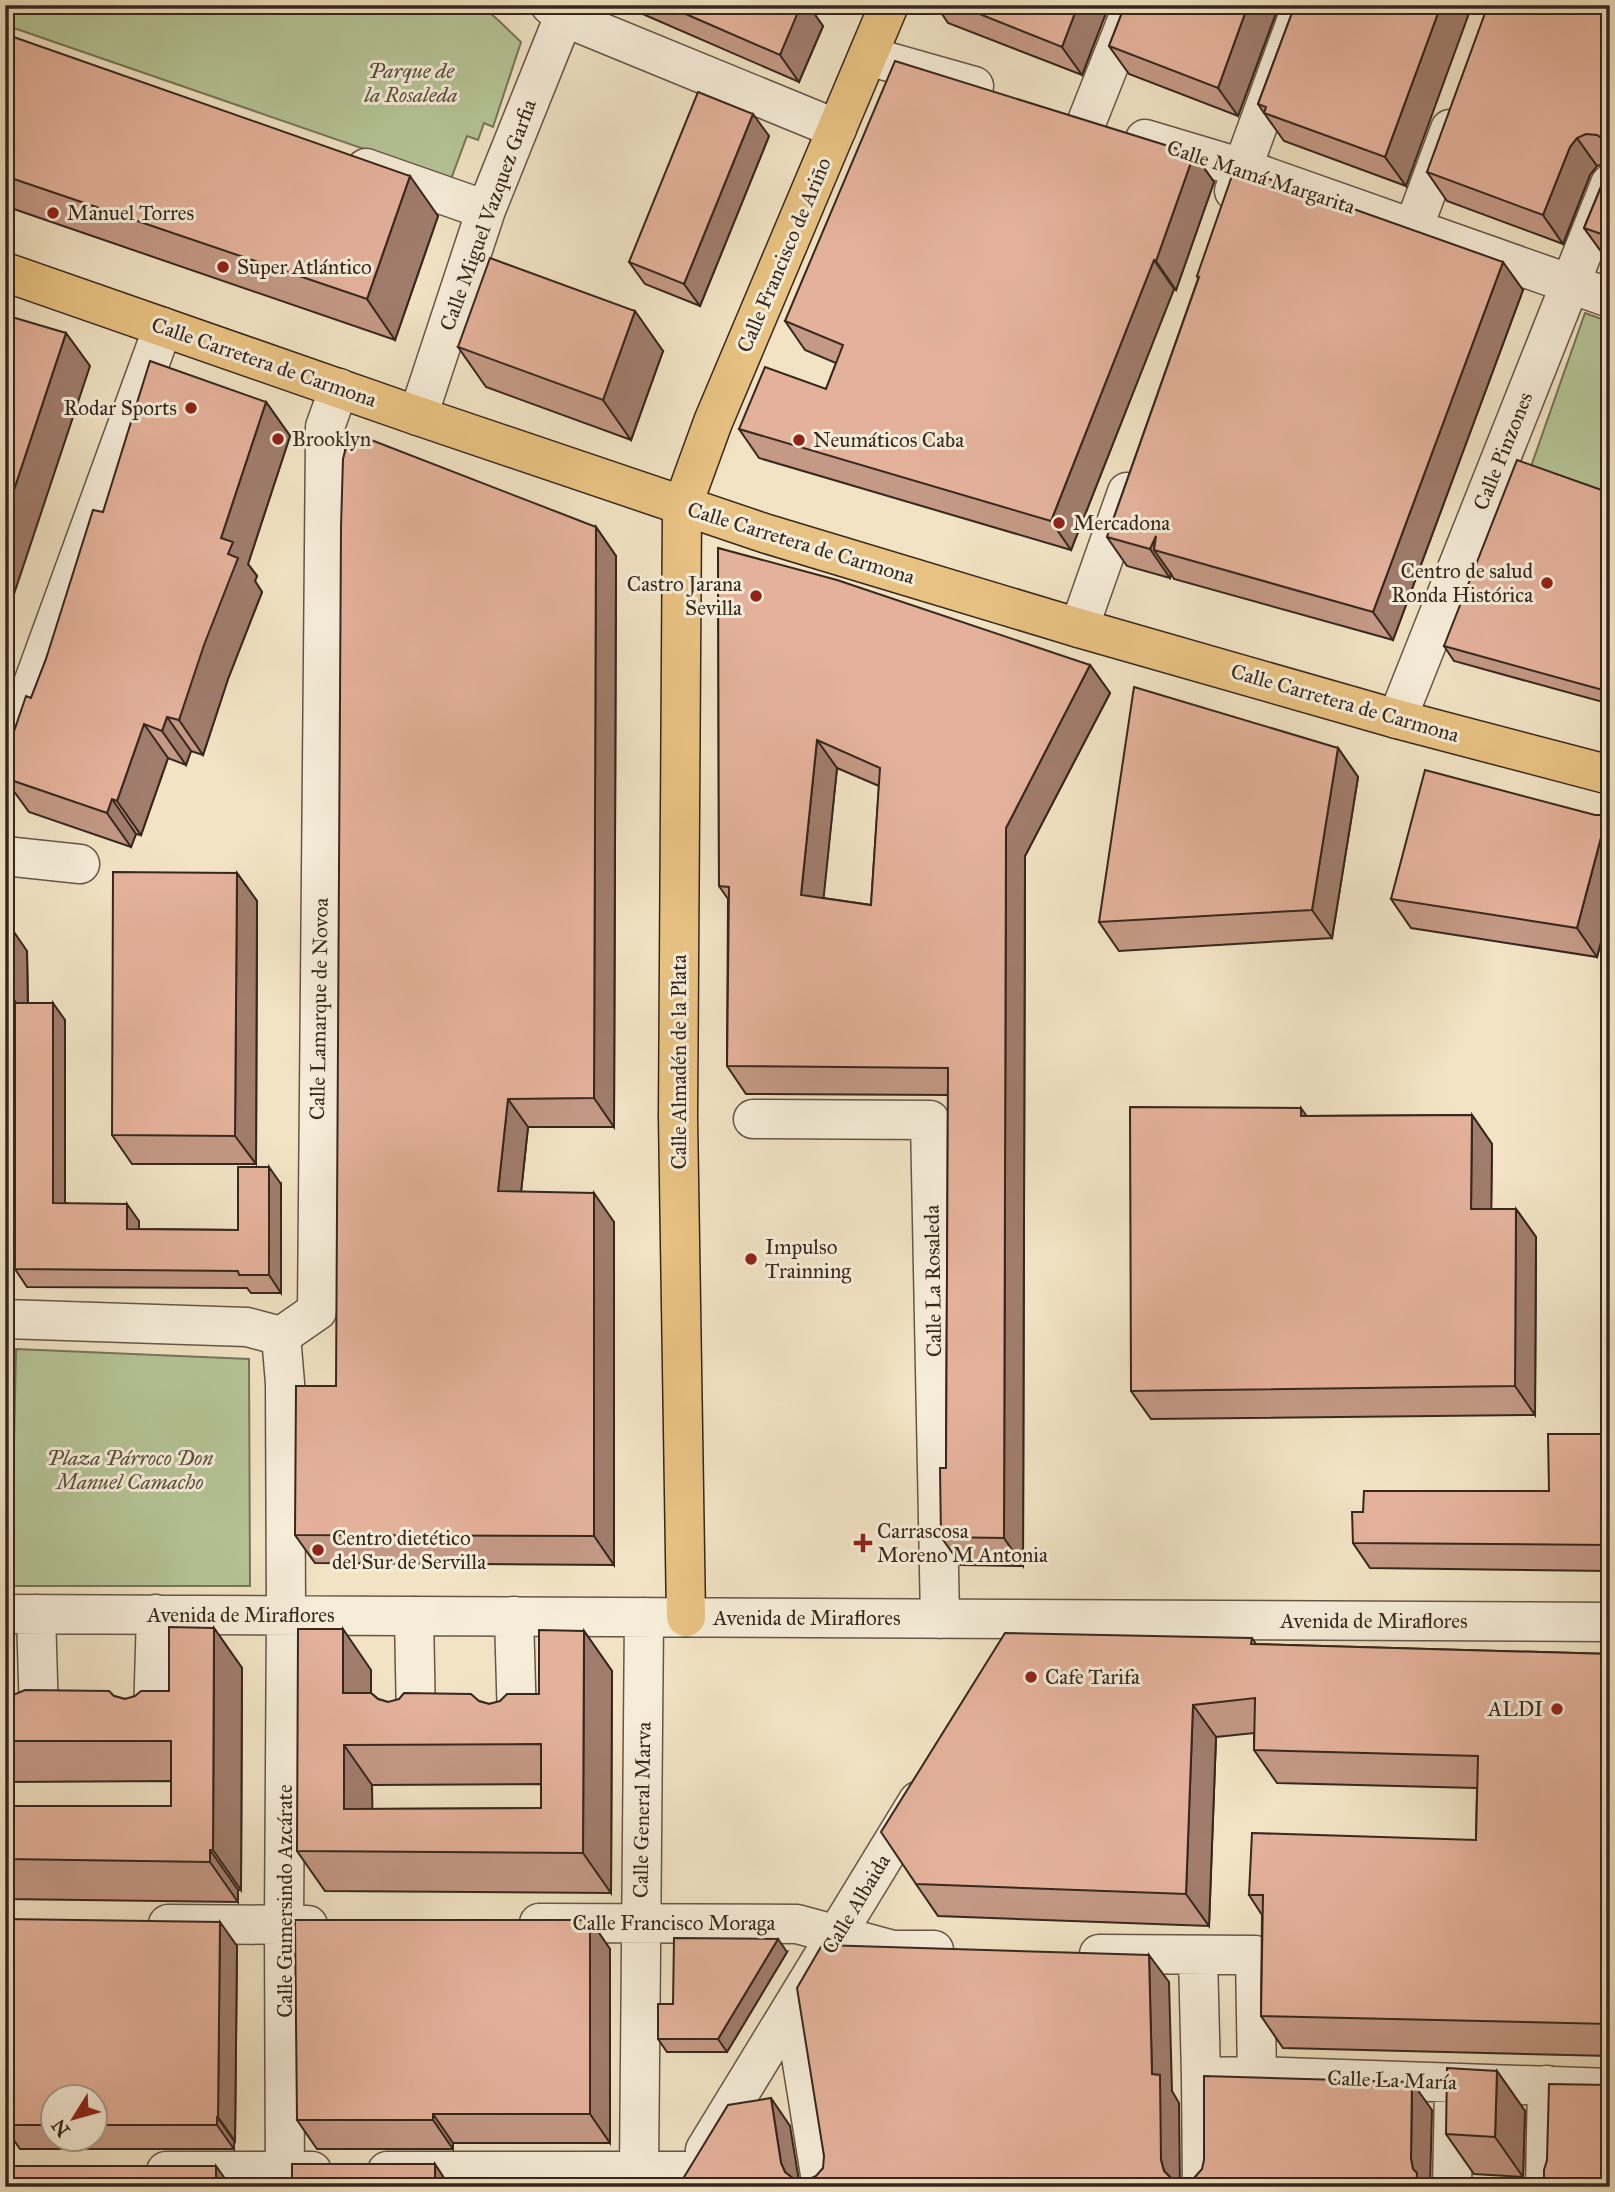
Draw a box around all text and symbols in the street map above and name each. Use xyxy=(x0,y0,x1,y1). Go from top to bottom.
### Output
park label: Parque de la Rosaleda xyxy=(364,58,457,108)
street label: Calle Miguel Vazquez Garfia xyxy=(434,96,542,334)
street label: Calle Mamá Margarita xyxy=(1164,134,1358,220)
street label: Calle Francisco de Ariño xyxy=(731,153,837,356)
place label: Manuel Torres xyxy=(67,200,194,226)
marker: Manuel Torres xyxy=(45,205,61,221)
place label: Super Atlántico xyxy=(237,254,372,280)
marker: Super Atlántico xyxy=(215,259,231,275)
street label: Calle Carretera de Carmona xyxy=(148,311,380,413)
street label: Calle Pinzones xyxy=(1468,388,1538,514)
place label: Rodar Sports xyxy=(64,395,177,421)
marker: Rodar Sports xyxy=(183,400,199,416)
place label: Brooklyn xyxy=(292,426,371,452)
place label: Neumáticos Caba xyxy=(813,427,964,453)
marker: Brooklyn xyxy=(270,431,286,447)
marker: Neumáticos Caba xyxy=(791,432,807,448)
street label: Calle Carretera de Carmona xyxy=(684,496,918,590)
place label: Mercadona xyxy=(1073,510,1170,536)
marker: Mercadona xyxy=(1051,515,1067,531)
place label: Centro de salud Ronda Histórica xyxy=(1391,558,1533,608)
place label: Castro Jarana Sevilla xyxy=(627,571,742,621)
marker: Centro de salud Ronda Histórica xyxy=(1539,575,1555,591)
marker: Castro Jarana Sevilla xyxy=(748,588,764,604)
street label: Calle Carretera de Carmona xyxy=(1228,658,1462,748)
street label: Calle Lamarque de Novoa xyxy=(304,898,334,1120)
street label: Calle Almadén de la Plata xyxy=(666,954,692,1170)
street label: Calle La Rosaleda xyxy=(919,1205,947,1357)
place label: Impulso Trainning xyxy=(765,1234,851,1284)
marker: Impulso Trainning xyxy=(743,1251,759,1267)
park label: Plaza Párroco Don Manuel Camacho xyxy=(47,1445,213,1495)
place label: Carrascosa Moreno M Antonia xyxy=(877,1518,1048,1568)
place label: Centro dietético del Sur de Servilla xyxy=(332,1525,486,1575)
marker: Carrascosa Moreno M Antonia xyxy=(855,1535,871,1551)
marker: Centro dietético del Sur de Servilla xyxy=(310,1542,326,1558)
street label: Avenida de Miraflores xyxy=(146,1602,335,1628)
street label: Avenida de Miraflores xyxy=(712,1605,901,1631)
street label: Avenida de Miraflores xyxy=(1279,1608,1468,1634)
place label: Cafe Tarifa xyxy=(1045,1664,1140,1690)
marker: Cafe Tarifa xyxy=(1023,1669,1039,1685)
place label: ALDI xyxy=(1487,1696,1543,1722)
marker: ALDI xyxy=(1549,1701,1565,1717)
street label: Calle General Marva xyxy=(627,1721,657,1898)
street label: Calle Gumersindo Azcárate xyxy=(272,1784,298,2018)
street label: Calle Albaida xyxy=(816,1849,896,1959)
street label: Calle Francisco Moraga xyxy=(573,1910,776,1936)
street label: Calle La María xyxy=(1327,2065,1457,2095)
north arrow xyxy=(38,2084,108,2154)
text: N xyxy=(47,2115,75,2141)

